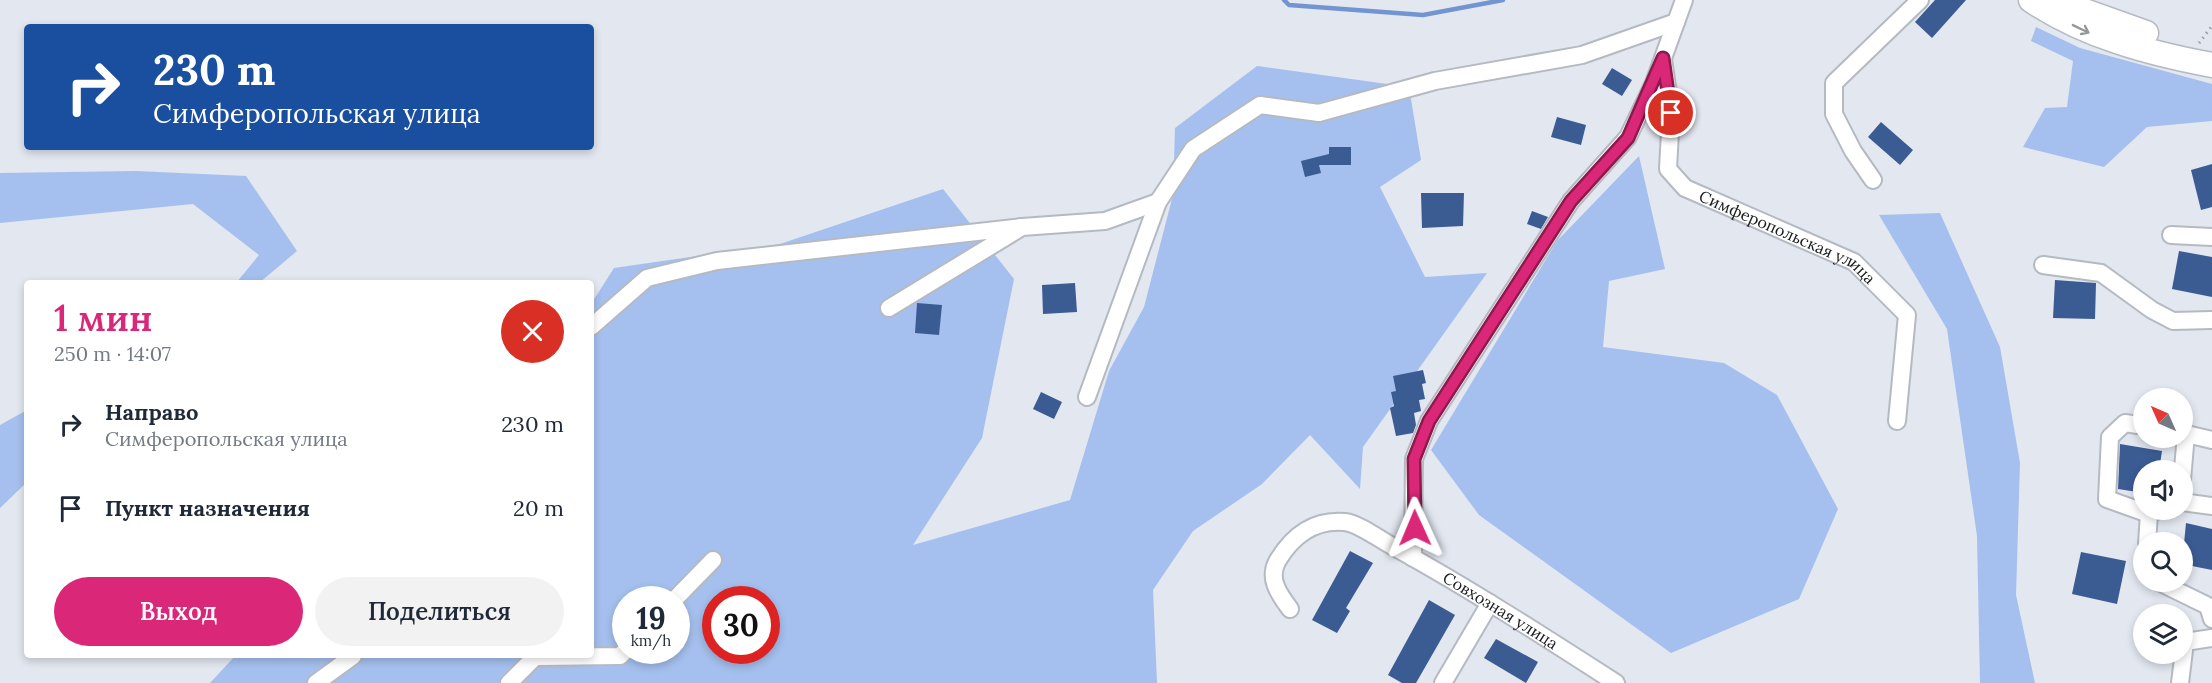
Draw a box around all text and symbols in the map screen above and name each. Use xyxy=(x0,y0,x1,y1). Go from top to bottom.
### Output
one-way arrow xyxy=(2072,24,2090,36)
text: 230 m xyxy=(153,43,275,97)
icon: right xyxy=(54,48,132,126)
pin xyxy=(1645,87,1696,138)
text: Симферопольская улица xyxy=(153,96,481,130)
icon: arrive xyxy=(1654,96,1687,129)
street label: Симферопольская улица xyxy=(1696,186,1880,288)
text: 1 мин xyxy=(54,295,152,341)
button: close xyxy=(501,300,564,363)
text: 250 m · 14:07 xyxy=(54,341,171,366)
north arrow xyxy=(2133,388,2193,448)
map controls xyxy=(2133,388,2193,664)
text: Направо xyxy=(105,398,199,426)
icon: right xyxy=(54,408,87,441)
text: 230 m xyxy=(501,410,564,438)
text: Симферопольская улица xyxy=(105,426,348,451)
button: sound xyxy=(2133,460,2193,520)
icon: arrive xyxy=(54,492,87,525)
text: Пункт назначения xyxy=(105,494,310,522)
text: 20 m xyxy=(513,494,564,522)
position arrow xyxy=(1383,496,1447,560)
button: search xyxy=(2133,532,2193,592)
street label: Совхозная улица xyxy=(1439,567,1562,653)
button: Выход xyxy=(54,577,303,646)
button: Поделиться xyxy=(315,577,564,646)
speed limit sign: 30 xyxy=(702,586,780,664)
text: 19 xyxy=(636,599,666,637)
button: layers xyxy=(2133,604,2193,664)
text: km/h xyxy=(631,631,671,650)

